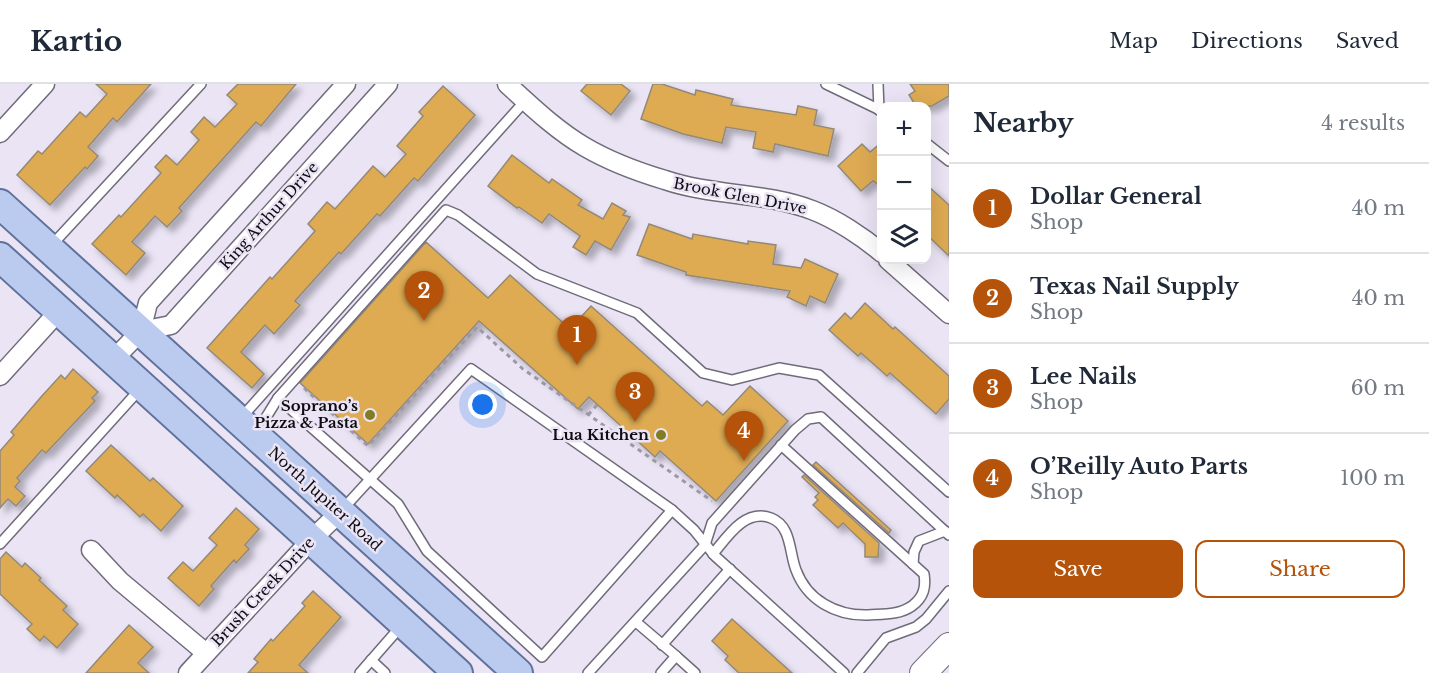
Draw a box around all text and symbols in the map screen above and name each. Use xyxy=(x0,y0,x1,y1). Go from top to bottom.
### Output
text: Kartio xyxy=(30,24,122,59)
text: Map xyxy=(1109,28,1158,54)
text: Directions xyxy=(1191,28,1303,54)
text: Saved xyxy=(1336,28,1399,54)
map controls xyxy=(877,102,931,264)
button: + xyxy=(877,102,931,156)
text: Nearby xyxy=(973,107,1074,139)
text: 4 results xyxy=(1321,111,1405,135)
button: − xyxy=(877,156,931,210)
street label: King Arthur Drive xyxy=(215,158,322,273)
street label: Brook Glen Drive xyxy=(672,173,808,218)
text: Dollar General xyxy=(1030,183,1202,210)
text: 1 xyxy=(988,196,997,220)
text: 40 m xyxy=(1352,196,1405,220)
button: layers xyxy=(877,210,931,264)
text: Shop xyxy=(1030,210,1083,234)
pin: 2 xyxy=(404,272,444,321)
text: Texas Nail Supply xyxy=(1030,273,1239,300)
text: 2 xyxy=(986,286,999,310)
text: 40 m xyxy=(1352,286,1405,310)
text: Shop xyxy=(1030,300,1083,324)
pin: 1 xyxy=(558,316,596,365)
text: Lee Nails xyxy=(1030,363,1137,390)
pin: 3 xyxy=(616,372,654,422)
text: 3 xyxy=(986,376,999,400)
text: 60 m xyxy=(1351,376,1405,400)
your location xyxy=(468,390,497,419)
text: Shop xyxy=(1030,390,1083,414)
place label: Soprano’s Pizza & Pasta xyxy=(254,396,358,432)
marker: Soprano’s Pizza & Pasta xyxy=(363,408,377,422)
pin: 4 xyxy=(724,412,764,461)
place label: Lua Kitchen xyxy=(552,425,649,444)
marker: Lua Kitchen xyxy=(654,428,668,442)
street label: North Jupiter Road xyxy=(265,443,386,555)
text: O’Reilly Auto Parts xyxy=(1030,453,1248,480)
text: 4 xyxy=(986,466,999,490)
text: 100 m xyxy=(1340,466,1405,490)
text: Shop xyxy=(1030,480,1083,504)
street label: Brush Creek Drive xyxy=(207,533,318,650)
button: Save xyxy=(973,540,1183,598)
button: Share xyxy=(1195,540,1405,598)

